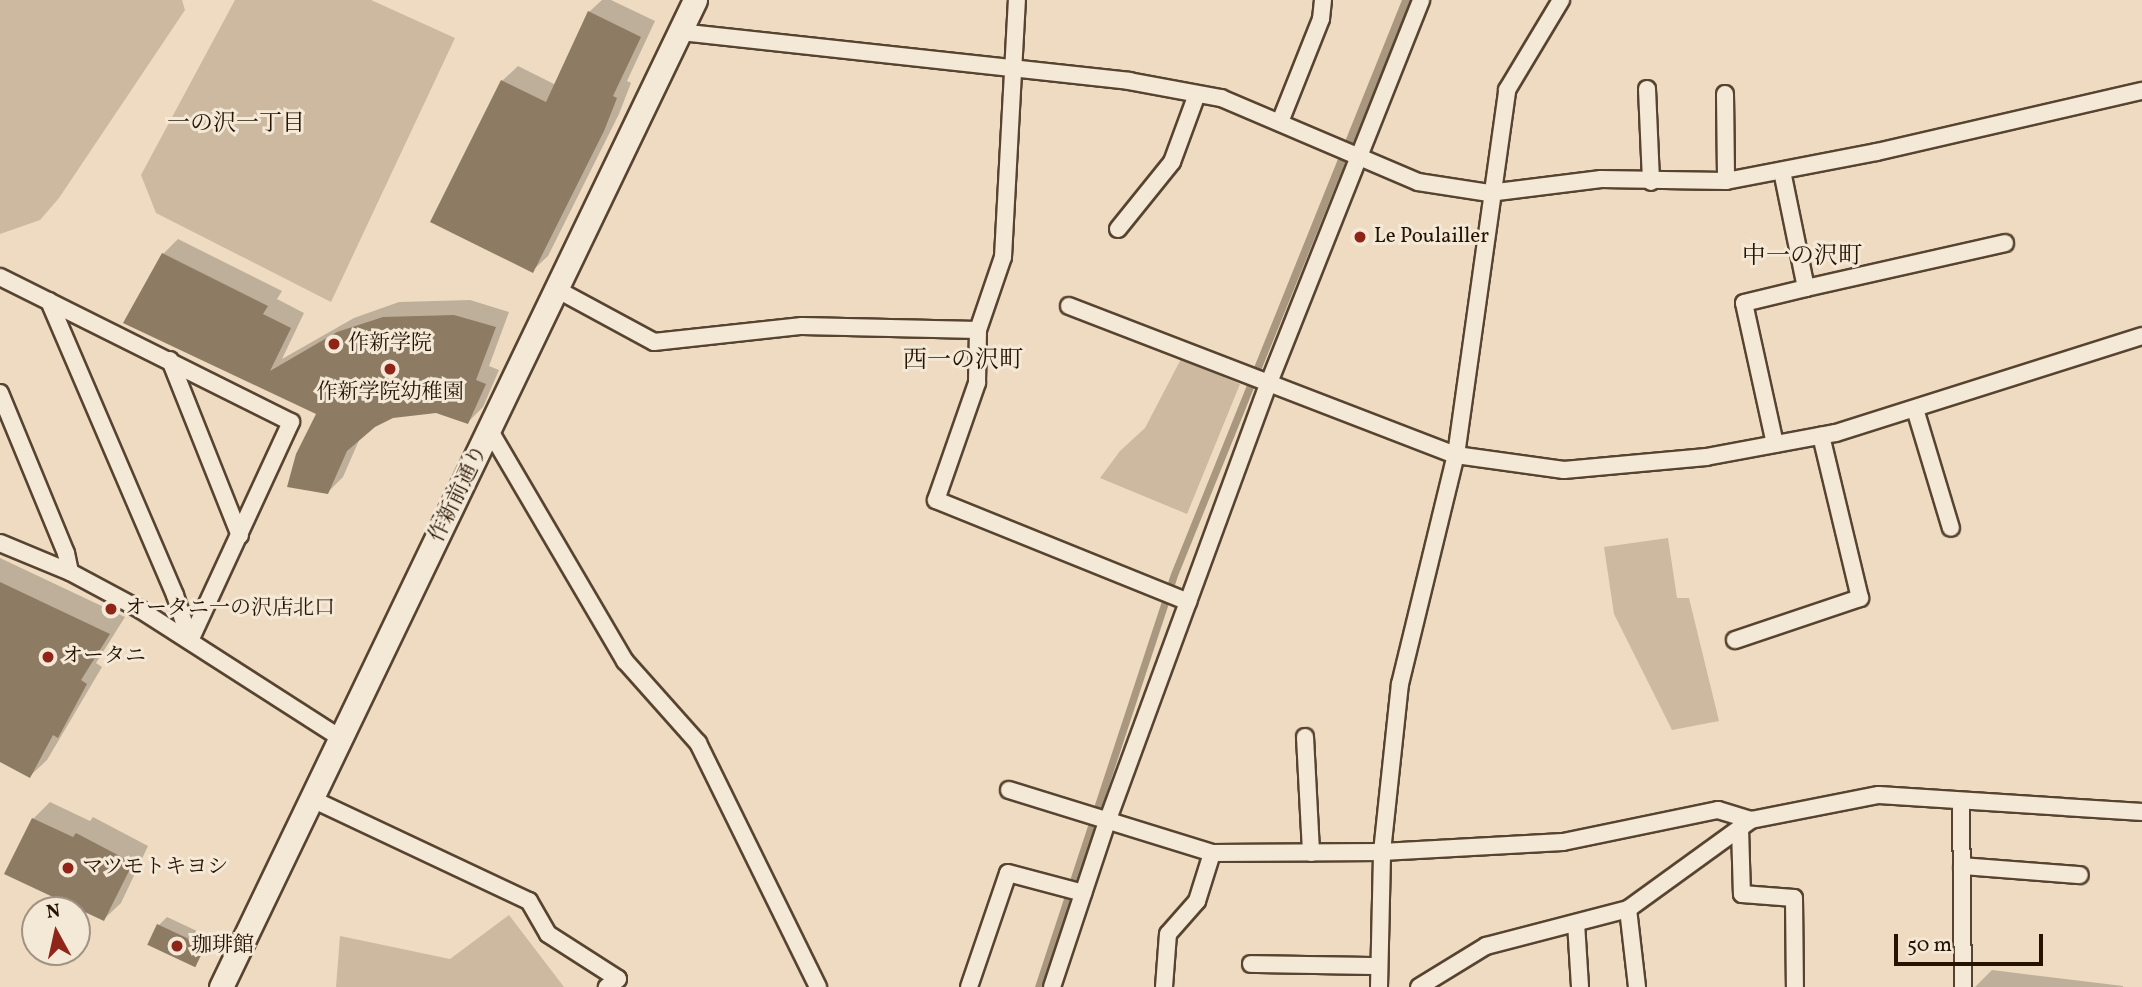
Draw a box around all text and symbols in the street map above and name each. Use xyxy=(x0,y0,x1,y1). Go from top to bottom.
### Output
district label: 一の沢一丁目 xyxy=(167,110,305,138)
place label: Le Poulailler xyxy=(1374,224,1489,250)
marker: Le Poulailler xyxy=(1352,229,1368,245)
district label: 中一の沢町 xyxy=(1742,244,1862,272)
place label: 作新学院 xyxy=(348,331,432,357)
marker: 作新学院 xyxy=(326,336,342,352)
district label: 西一の沢町 xyxy=(903,348,1023,376)
marker: 作新学院幼稚園 xyxy=(382,361,398,377)
place label: 作新学院幼稚園 xyxy=(317,380,463,406)
street label: 作新前通り xyxy=(425,441,493,547)
place label: オータニ一の沢店北口 xyxy=(125,596,335,622)
marker: オータニ一の沢店北口 xyxy=(103,601,119,617)
place label: オータニ xyxy=(62,644,146,670)
marker: オータニ xyxy=(40,649,56,665)
place label: マツモトキヨシ xyxy=(82,855,229,881)
marker: マツモトキヨシ xyxy=(60,860,76,876)
north arrow xyxy=(21,896,91,966)
text: N xyxy=(45,898,62,926)
scale bar xyxy=(1897,920,2046,964)
text: 50 m xyxy=(1907,931,1952,960)
place label: 珈琲館 xyxy=(191,933,254,959)
marker: 珈琲館 xyxy=(169,938,185,954)

